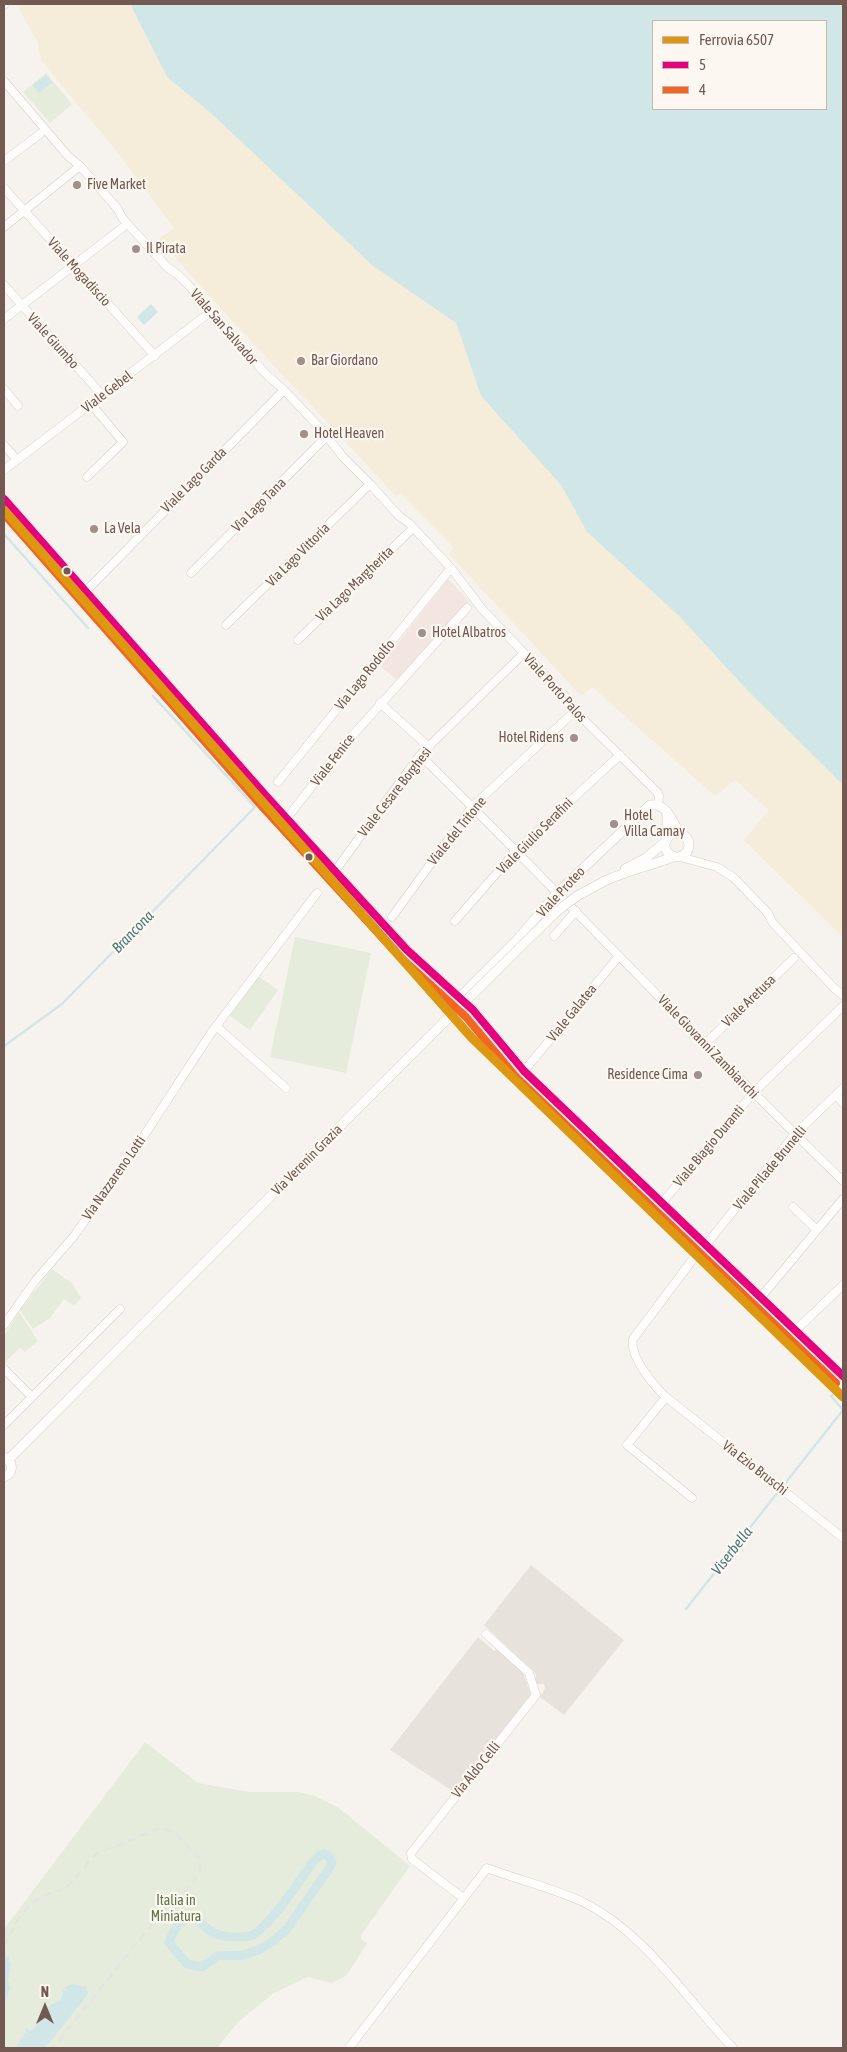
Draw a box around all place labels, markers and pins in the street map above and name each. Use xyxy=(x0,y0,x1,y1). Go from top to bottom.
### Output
place label: Five Market xyxy=(87,177,146,193)
marker: Five Market xyxy=(71,179,83,191)
place label: Il Pirata xyxy=(146,241,186,257)
marker: Il Pirata xyxy=(130,243,142,255)
place label: Bar Giordano xyxy=(311,353,378,369)
marker: Bar Giordano xyxy=(295,355,307,367)
place label: Hotel Heaven xyxy=(314,426,384,442)
marker: Hotel Heaven xyxy=(298,428,310,440)
place label: La Vela xyxy=(104,521,141,537)
marker: La Vela xyxy=(88,523,100,535)
unlabelled marker xyxy=(62,566,72,576)
place label: Hotel Albatros xyxy=(432,625,506,641)
marker: Hotel Albatros xyxy=(416,627,428,639)
place label: Hotel Ridens xyxy=(498,730,564,746)
marker: Hotel Ridens xyxy=(568,732,580,744)
place label: Hotel Villa Camay xyxy=(624,808,685,840)
marker: Hotel Villa Camay xyxy=(608,818,620,830)
unlabelled marker xyxy=(304,852,314,862)
place label: Residence Cima xyxy=(607,1067,688,1083)
marker: Residence Cima xyxy=(692,1069,704,1081)

